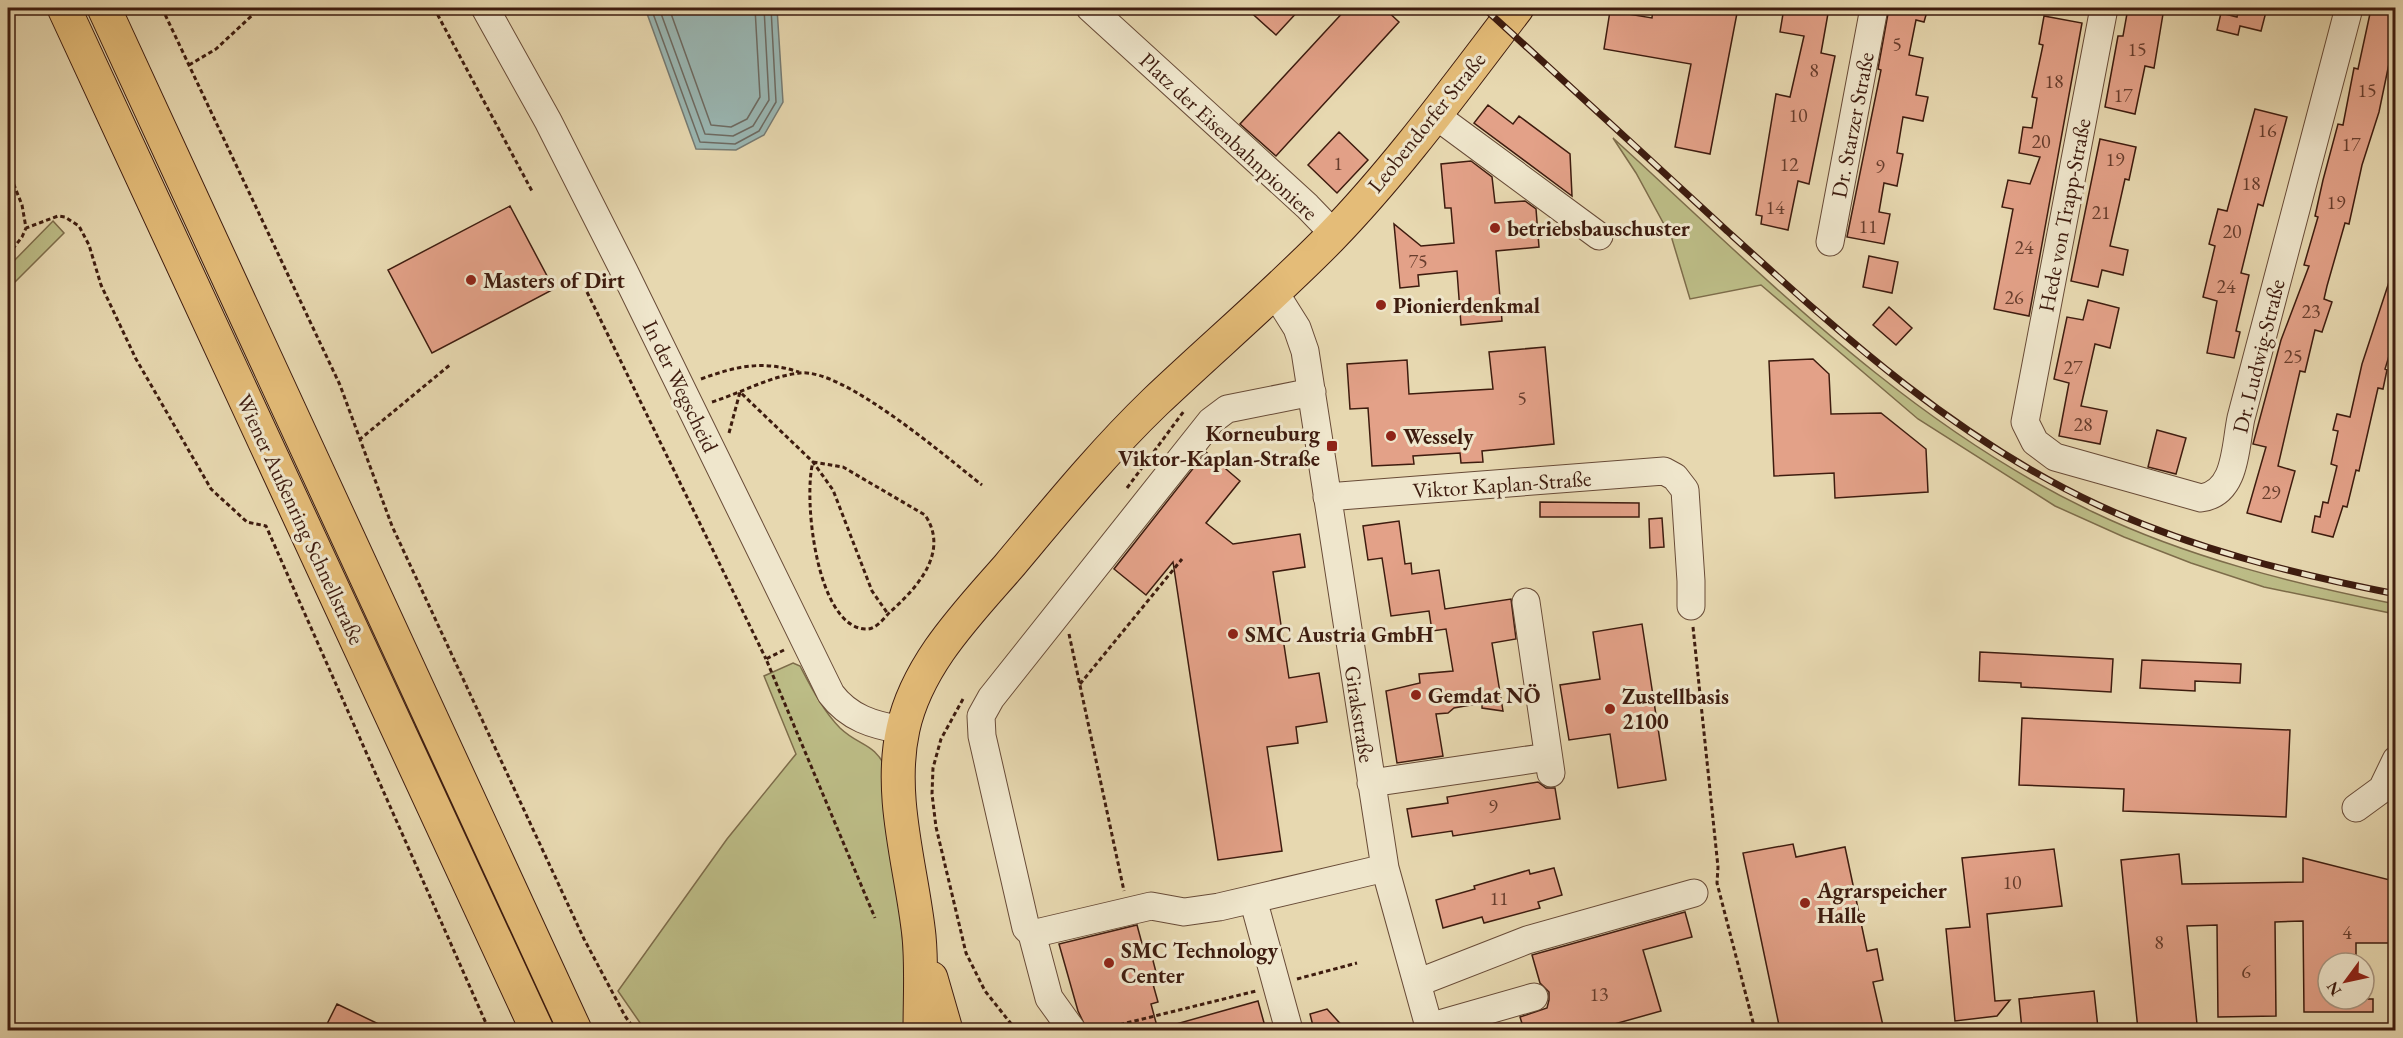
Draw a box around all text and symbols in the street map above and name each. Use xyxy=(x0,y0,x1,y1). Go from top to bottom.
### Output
house number: 5 xyxy=(1892,31,1902,57)
house number: 15 xyxy=(2127,36,2147,62)
street label: Platz der Eisenbahnpioniere xyxy=(1133,46,1324,227)
street label: Leobendorfer Straße xyxy=(1361,46,1492,199)
street label: Dr. Starzer Straße xyxy=(1824,49,1881,201)
house number: 8 xyxy=(1809,57,1819,83)
house number: 18 xyxy=(2044,68,2064,94)
house number: 15 xyxy=(2357,77,2377,103)
house number: 17 xyxy=(2113,82,2133,108)
house number: 10 xyxy=(1788,102,1808,128)
street label: Hede von Trapp-Straße xyxy=(2031,115,2098,314)
house number: 16 xyxy=(2257,117,2277,143)
house number: 20 xyxy=(2031,128,2051,154)
house number: 17 xyxy=(2341,131,2361,157)
house number: 19 xyxy=(2105,146,2125,172)
house number: 1 xyxy=(1333,150,1343,176)
house number: 12 xyxy=(1779,151,1799,177)
house number: 9 xyxy=(1875,153,1885,179)
house number: 18 xyxy=(2241,170,2261,196)
house number: 19 xyxy=(2326,189,2346,215)
house number: 14 xyxy=(1765,194,1785,220)
house number: 21 xyxy=(2091,199,2111,225)
house number: 11 xyxy=(1858,213,1878,239)
place label: betriebsbauschuster xyxy=(1507,214,1691,243)
house number: 20 xyxy=(2222,218,2242,244)
marker: betriebsbauschuster xyxy=(1488,221,1502,235)
house number: 24 xyxy=(2014,234,2034,260)
house number: 75 xyxy=(1408,248,1428,274)
place label: Masters of Dirt xyxy=(483,266,626,295)
marker: Masters of Dirt xyxy=(464,273,478,287)
house number: 24 xyxy=(2216,273,2236,299)
street label: Dr. Ludwig-Straße xyxy=(2225,276,2292,436)
house number: 26 xyxy=(2004,284,2024,310)
place label: Pionierdenkmal xyxy=(1393,291,1540,320)
marker: Pionierdenkmal xyxy=(1374,298,1388,312)
house number: 23 xyxy=(2301,298,2321,324)
street label: In der Wegscheid xyxy=(636,315,725,458)
house number: 25 xyxy=(2283,343,2303,369)
house number: 27 xyxy=(2063,354,2083,380)
house number: 5 xyxy=(1517,385,1527,411)
street label: Wiener Außenring Schnellstraße xyxy=(230,389,372,649)
house number: 28 xyxy=(2073,411,2093,437)
place label: Korneuburg Viktor-Kaplan-Straße xyxy=(1118,419,1321,473)
place label: Wessely xyxy=(1403,422,1474,451)
marker: Wessely xyxy=(1384,429,1398,443)
marker: Korneuburg Viktor-Kaplan-Straße xyxy=(1325,439,1339,453)
street label: Viktor Kaplan-Straße xyxy=(1412,464,1593,505)
house number: 29 xyxy=(2261,479,2281,505)
place label: SMC Austria GmbH xyxy=(1245,620,1434,649)
marker: SMC Austria GmbH xyxy=(1226,627,1240,641)
street label: Girakstraße xyxy=(1338,664,1382,765)
place label: Gemdat NÖ xyxy=(1428,681,1541,710)
place label: Zustellbasis 2100 xyxy=(1622,682,1729,736)
marker: Gemdat NÖ xyxy=(1409,688,1423,702)
marker: Zustellbasis 2100 xyxy=(1603,702,1617,716)
house number: 9 xyxy=(1488,793,1498,819)
house number: 10 xyxy=(2002,869,2022,895)
place label: Agrarspeicher Halle xyxy=(1816,876,1948,930)
house number: 11 xyxy=(1489,885,1509,911)
marker: Agrarspeicher Halle xyxy=(1798,896,1812,910)
house number: 4 xyxy=(2342,919,2352,945)
house number: 8 xyxy=(2154,929,2164,955)
place label: SMC Technology Center xyxy=(1121,936,1278,990)
north arrow xyxy=(2316,951,2376,1011)
marker: SMC Technology Center xyxy=(1102,956,1116,970)
house number: 6 xyxy=(2241,958,2251,984)
text: N xyxy=(2321,978,2346,1000)
house number: 13 xyxy=(1589,981,1609,1007)

